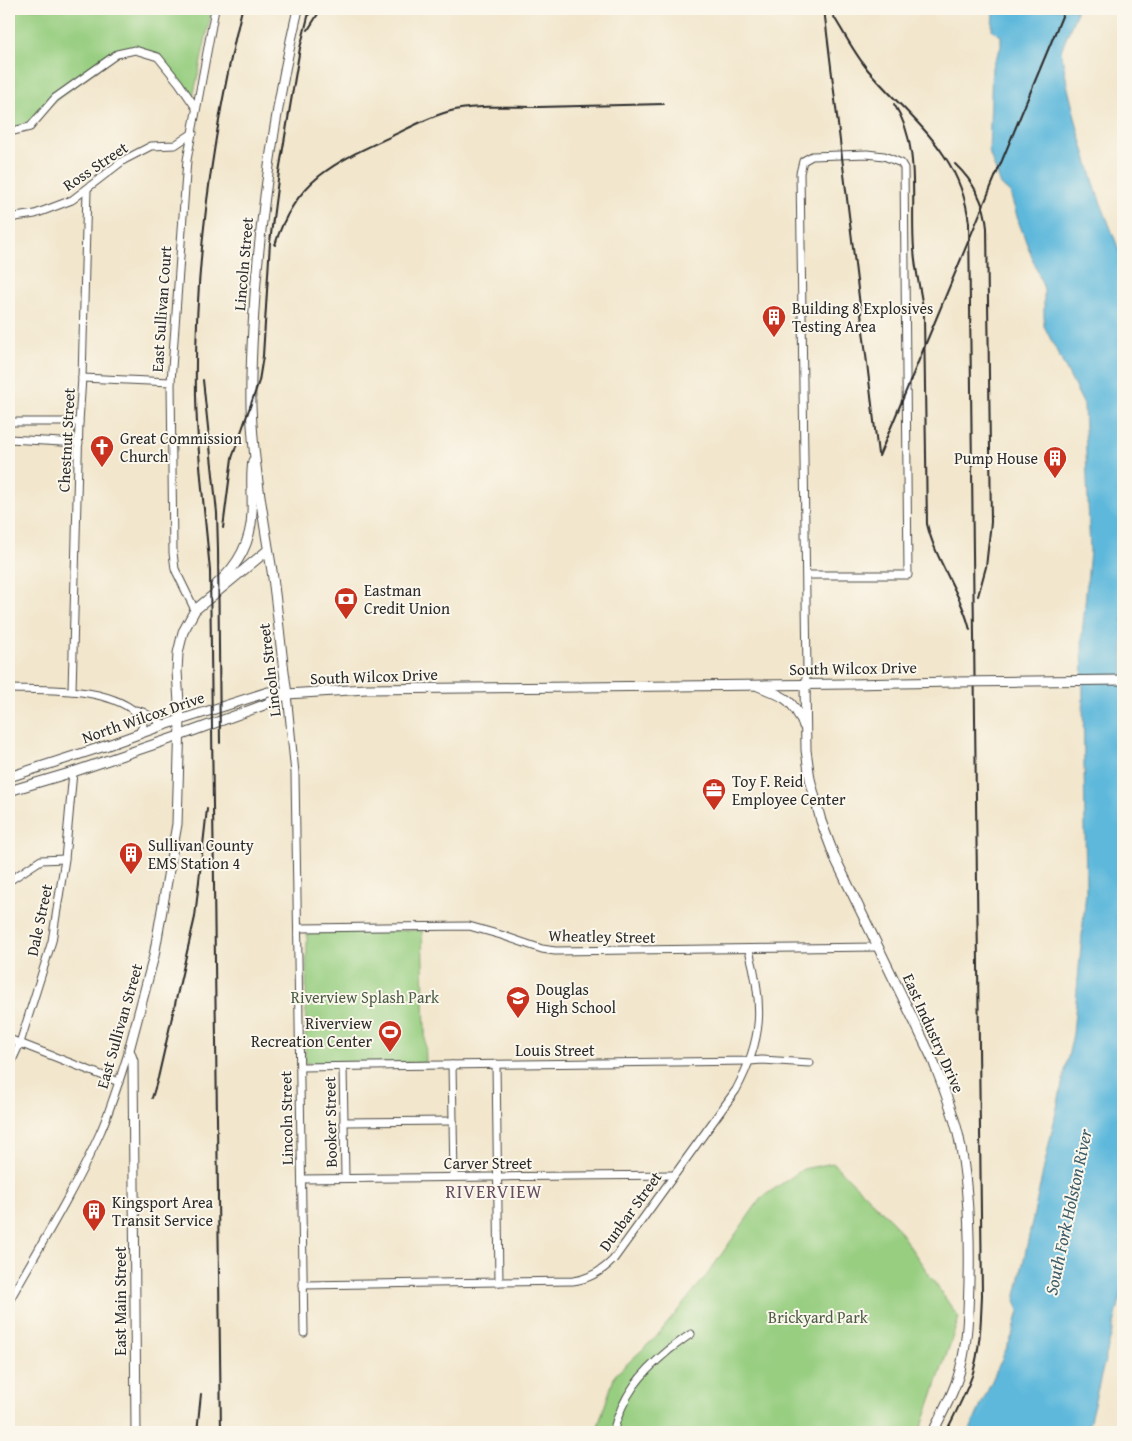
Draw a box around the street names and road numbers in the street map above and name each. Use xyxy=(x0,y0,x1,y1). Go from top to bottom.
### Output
street label: Ross Street xyxy=(58,135,133,197)
street label: Lincoln Street xyxy=(227,216,259,312)
street label: East Sullivan Court xyxy=(145,245,177,373)
street label: Chestnut Street xyxy=(51,387,81,493)
street label: Lincoln Street xyxy=(251,622,287,718)
street label: South Wilcox Drive xyxy=(789,655,917,681)
street label: South Wilcox Drive xyxy=(310,662,438,690)
street label: North Wilcox Drive xyxy=(78,685,208,749)
street label: Dale Street xyxy=(20,881,58,958)
street label: Wheatley Street xyxy=(548,923,656,949)
street label: East Sullivan Street xyxy=(90,960,148,1091)
street label: East Industry Drive xyxy=(897,970,971,1096)
street label: Louis Street xyxy=(515,1038,595,1062)
street label: Lincoln Street xyxy=(273,1070,299,1165)
street label: Booker Street xyxy=(317,1076,343,1168)
street label: Carver Street xyxy=(444,1151,533,1175)
street label: Dunbar Street xyxy=(593,1166,667,1256)
street label: East Main Street xyxy=(108,1246,132,1356)

